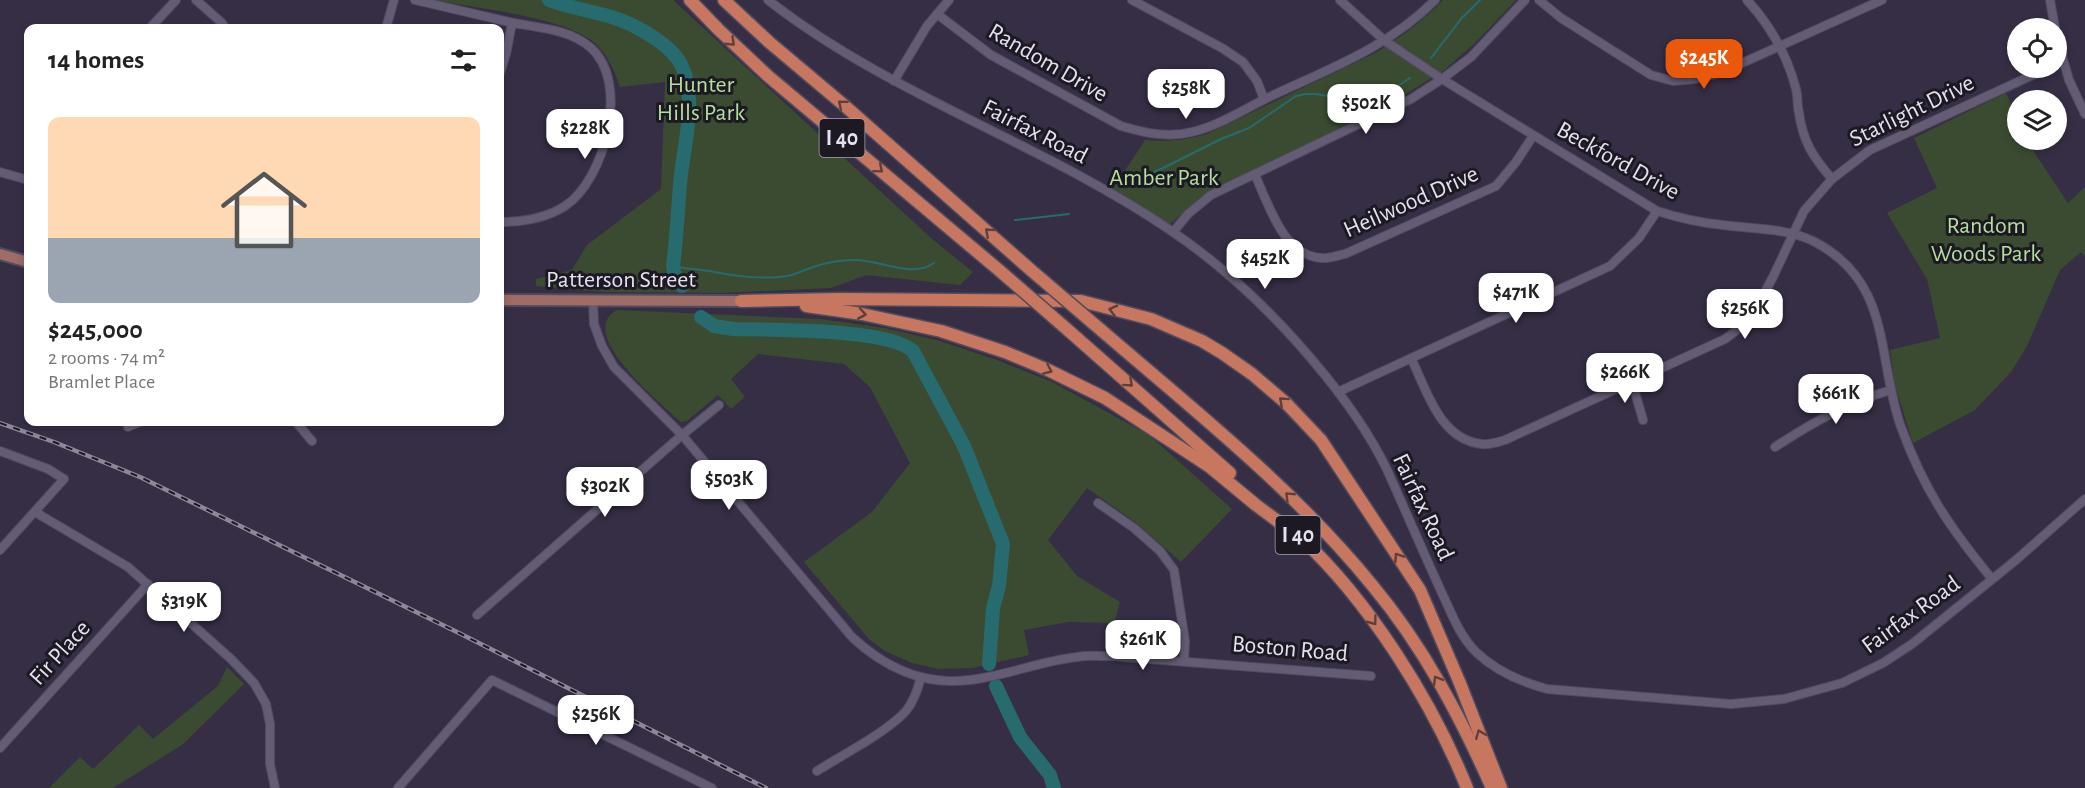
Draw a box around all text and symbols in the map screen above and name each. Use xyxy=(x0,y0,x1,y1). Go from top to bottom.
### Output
map controls xyxy=(2007,18,2067,150)
button: locate xyxy=(2007,18,2067,78)
street label: Random Drive xyxy=(984,19,1112,107)
one-way arrow xyxy=(725,35,735,46)
pin: $245K xyxy=(1662,39,1746,90)
icon: filters xyxy=(447,44,480,77)
text: 14 homes xyxy=(48,47,144,73)
text: $245K xyxy=(1680,48,1728,68)
pin: $258K xyxy=(1144,69,1228,120)
street label: Starlight Drive xyxy=(1846,71,1978,151)
park label: Hunter Hills Park xyxy=(657,73,745,125)
text: $258K xyxy=(1162,78,1210,98)
pin: $502K xyxy=(1324,84,1408,135)
button: layers xyxy=(2007,90,2067,150)
text: $502K xyxy=(1341,93,1391,113)
street label: Fairfax Road xyxy=(978,95,1092,169)
one-way arrow xyxy=(838,100,849,111)
pin: $228K xyxy=(543,109,627,160)
street label: Beckford Drive xyxy=(1553,117,1683,205)
text: $228K xyxy=(560,118,610,138)
road number: I 40 xyxy=(820,119,864,157)
icon: home xyxy=(210,156,318,264)
one-way arrow xyxy=(872,162,883,173)
street label: Heilwood Drive xyxy=(1340,162,1482,242)
park label: Amber Park xyxy=(1109,166,1219,190)
park label: Random Woods Park xyxy=(1931,214,2041,266)
one-way arrow xyxy=(985,228,996,239)
pin: $452K xyxy=(1223,239,1307,290)
text: $452K xyxy=(1241,248,1289,268)
street label: Patterson Street xyxy=(546,268,696,292)
pin: $471K xyxy=(1474,273,1558,324)
text: $471K xyxy=(1493,282,1539,302)
pin: $256K xyxy=(1703,289,1787,340)
text: $256K xyxy=(1721,298,1769,318)
one-way arrow xyxy=(1109,304,1119,317)
one-way arrow xyxy=(857,307,867,320)
text: $245,000 xyxy=(48,317,143,343)
text: 2 rooms · 74 m² xyxy=(48,348,165,368)
pin: $266K xyxy=(1583,353,1667,404)
text: $266K xyxy=(1600,362,1650,382)
one-way arrow xyxy=(1042,363,1053,375)
text: Bramlet Place xyxy=(48,372,155,392)
pin: $661K xyxy=(1794,374,1878,425)
one-way arrow xyxy=(1122,376,1132,387)
text: $661K xyxy=(1812,383,1860,403)
one-way arrow xyxy=(1279,397,1290,408)
street label: Fairfax Road xyxy=(1388,450,1458,564)
pin: $503K xyxy=(687,460,771,511)
pin: $302K xyxy=(563,467,647,518)
text: $503K xyxy=(705,469,753,489)
text: $302K xyxy=(580,476,630,496)
one-way arrow xyxy=(1285,493,1296,504)
road number: I 40 xyxy=(1276,516,1320,554)
one-way arrow xyxy=(1394,553,1405,564)
street label: Fairfax Road xyxy=(1858,572,1964,658)
pin: $319K xyxy=(142,582,226,633)
text: $319K xyxy=(161,591,207,611)
one-way arrow xyxy=(1366,615,1377,626)
street label: Fir Place xyxy=(25,616,95,690)
pin: $261K xyxy=(1101,620,1185,671)
text: $261K xyxy=(1120,629,1166,649)
street label: Boston Road xyxy=(1231,632,1349,666)
one-way arrow xyxy=(1433,676,1444,686)
pin: $256K xyxy=(554,695,638,746)
text: $256K xyxy=(572,704,620,724)
one-way arrow xyxy=(1475,729,1487,740)

